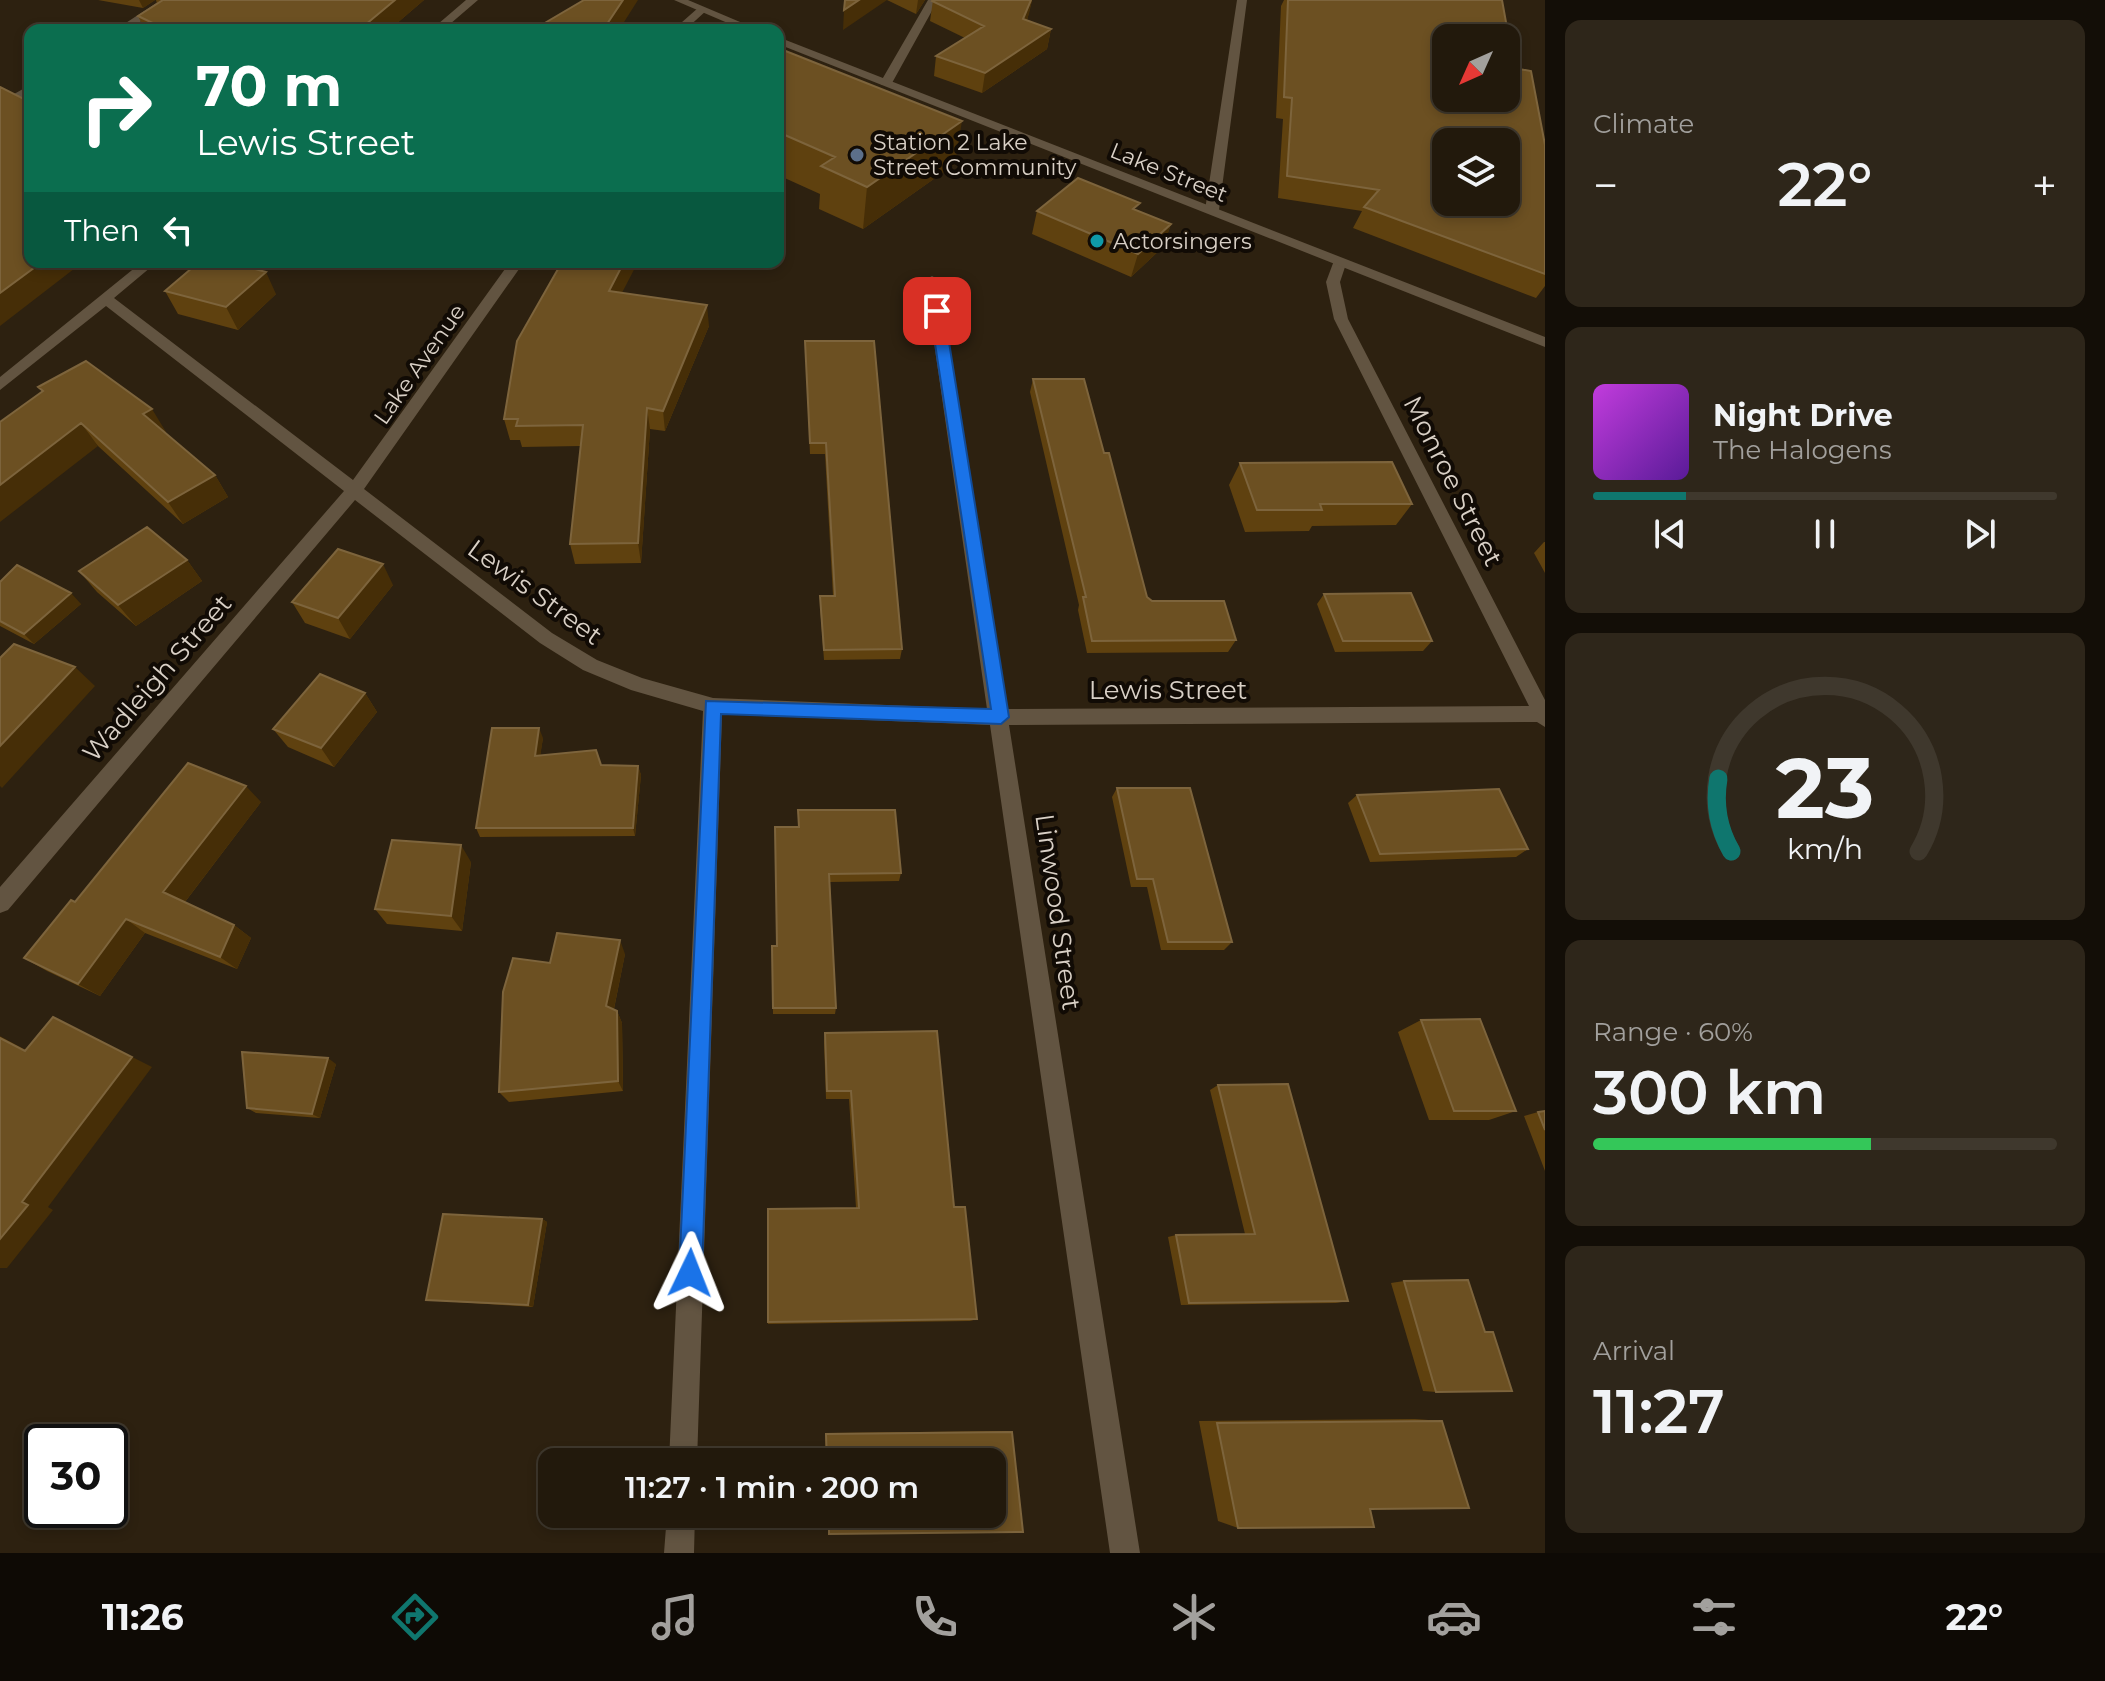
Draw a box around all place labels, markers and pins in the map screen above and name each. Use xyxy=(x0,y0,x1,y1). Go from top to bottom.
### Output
place label: Station 2 Lake Street Community xyxy=(873,129,1076,181)
marker: Station 2 Lake Street Community xyxy=(848,146,866,164)
place label: Actorsingers xyxy=(1113,228,1252,255)
marker: Actorsingers xyxy=(1088,232,1106,250)
pin xyxy=(903,277,971,345)

